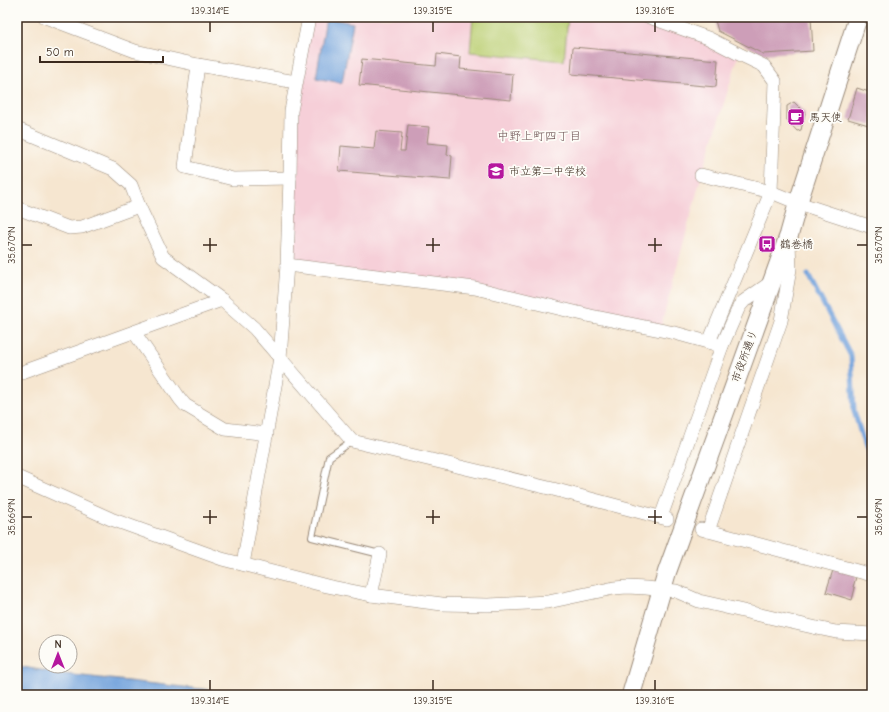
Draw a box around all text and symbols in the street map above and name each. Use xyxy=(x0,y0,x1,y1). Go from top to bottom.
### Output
text: 139.314°E xyxy=(191,5,229,17)
text: 139.315°E xyxy=(414,5,452,17)
text: 139.316°E xyxy=(636,5,674,17)
scale bar xyxy=(40,38,163,64)
text: 50 m xyxy=(46,45,74,59)
cafe icon: 馬天使 xyxy=(786,107,806,127)
place label: 馬天使 xyxy=(809,111,842,124)
district label: 中野上町四丁目 xyxy=(497,129,581,143)
school or university icon: 市立第二中学校 xyxy=(486,161,506,181)
place label: 市立第二中学校 xyxy=(509,165,586,178)
text: 35.670°N xyxy=(6,226,18,264)
text: 35.670°N xyxy=(873,226,885,264)
bus stop icon: 鶴巻橋 xyxy=(757,234,777,254)
place label: 鶴巻橋 xyxy=(780,238,813,251)
street label: 市役所通り xyxy=(729,328,760,384)
text: 35.669°N xyxy=(6,498,18,536)
text: 35.669°N xyxy=(873,498,885,536)
north arrow xyxy=(38,634,78,674)
text: N xyxy=(54,638,62,651)
text: 139.314°E xyxy=(191,695,229,707)
text: 139.315°E xyxy=(414,695,452,707)
text: 139.316°E xyxy=(636,695,674,707)

